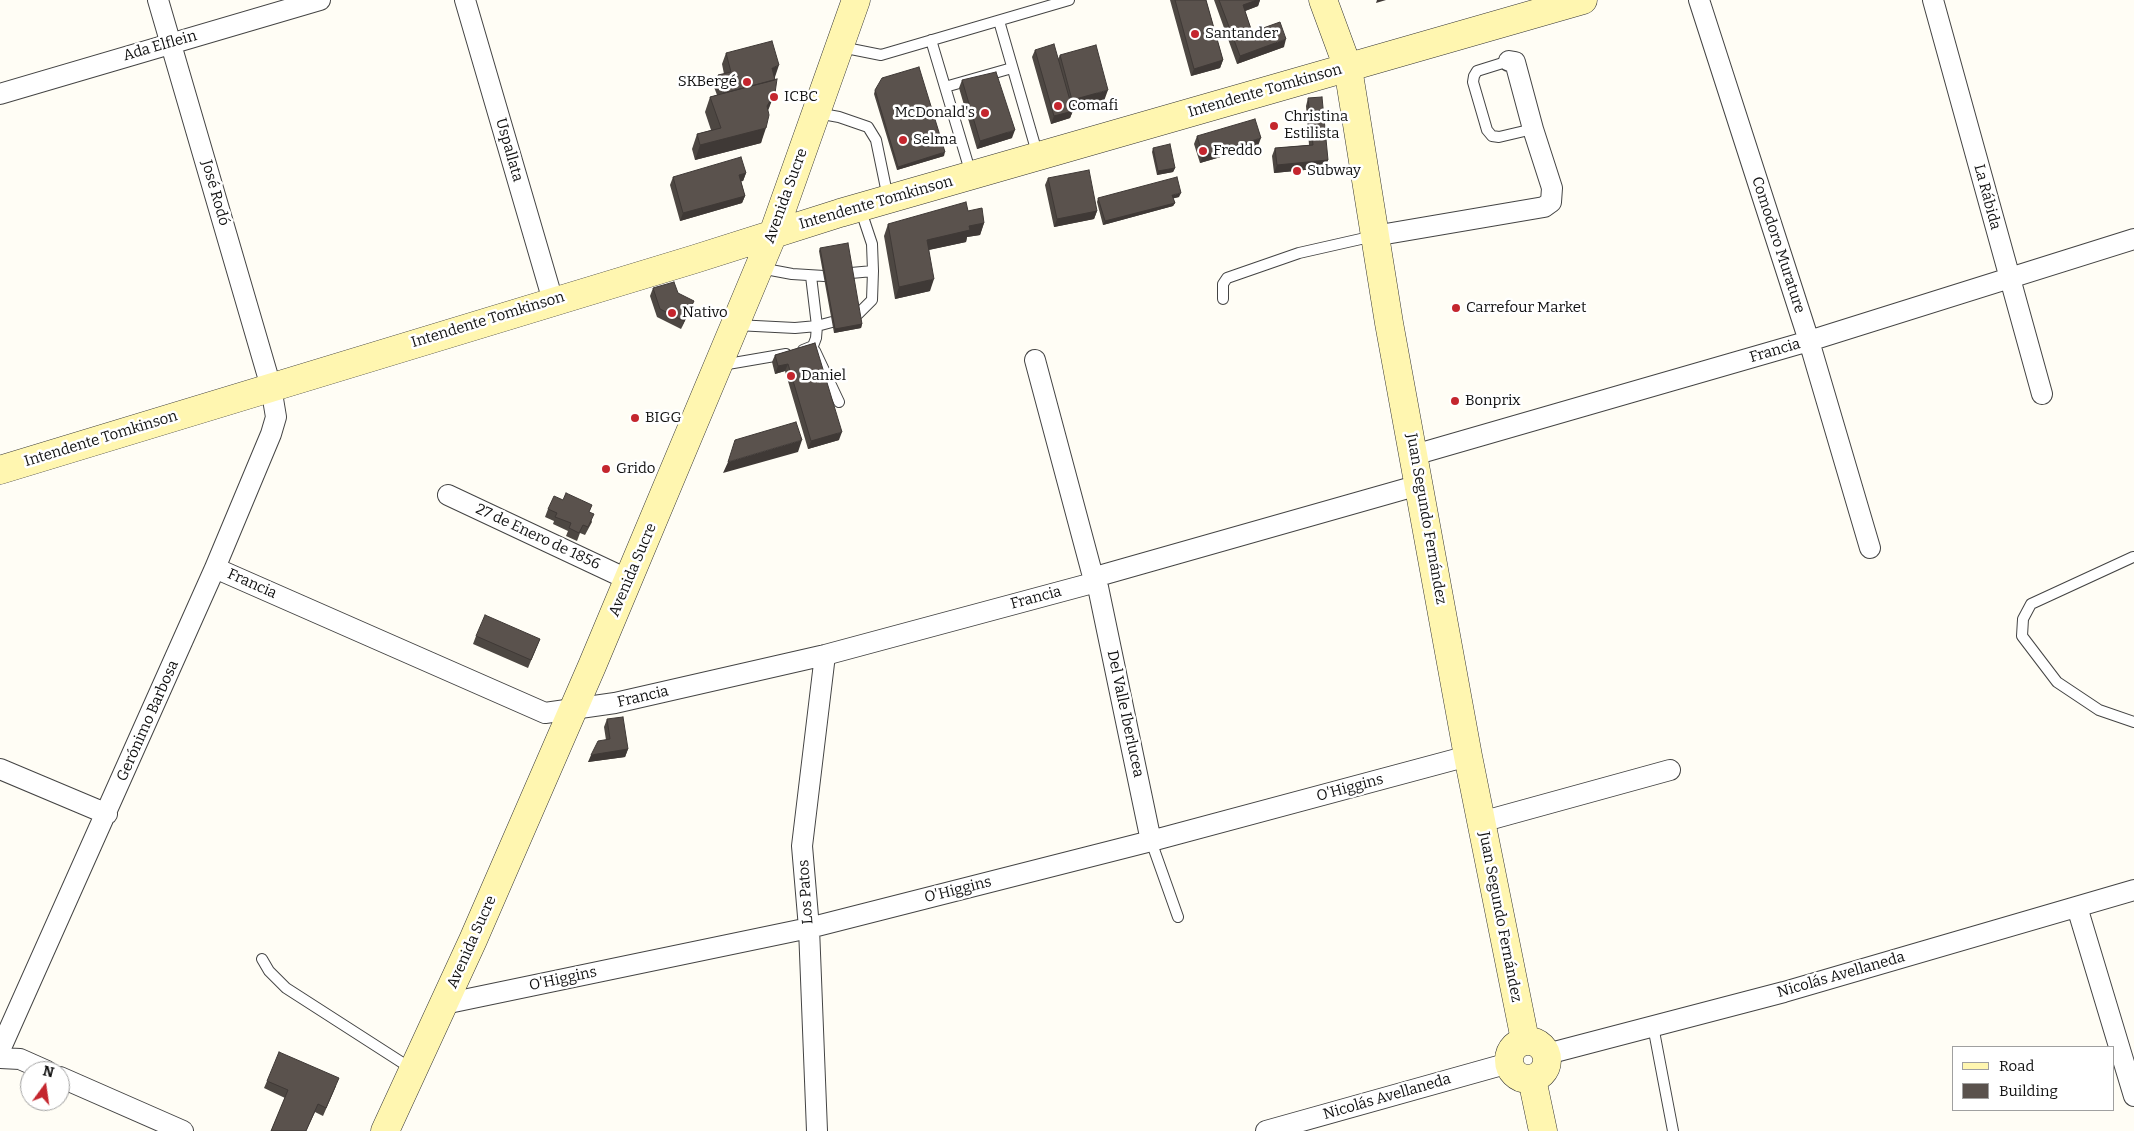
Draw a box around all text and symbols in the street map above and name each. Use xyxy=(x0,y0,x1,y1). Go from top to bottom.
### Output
place label: Santander xyxy=(1205,25,1278,43)
street label: Ada Elflein xyxy=(121,27,199,65)
marker: Santander xyxy=(1189,28,1201,40)
street label: Intendente Tomkinson xyxy=(1186,60,1344,122)
place label: SKBergé xyxy=(678,73,737,91)
marker: SKBergé xyxy=(741,76,753,88)
place label: ICBC xyxy=(784,88,818,106)
marker: ICBC xyxy=(768,91,780,103)
place label: Comafi xyxy=(1068,97,1118,115)
marker: Comafi xyxy=(1052,100,1064,112)
place label: McDonald's xyxy=(894,104,975,122)
marker: McDonald's xyxy=(979,107,991,119)
place label: Christina Estilista xyxy=(1284,108,1348,143)
street label: Uspallata xyxy=(491,116,527,184)
marker: Christina Estilista xyxy=(1268,120,1280,132)
place label: Selma xyxy=(913,131,957,149)
marker: Selma xyxy=(897,134,909,146)
place label: Freddo xyxy=(1213,142,1262,160)
marker: Freddo xyxy=(1197,145,1209,157)
street label: Avenida Sucre xyxy=(761,146,811,246)
street label: José Rodó xyxy=(197,158,233,228)
place label: Subway xyxy=(1307,162,1361,180)
street label: La Rábida xyxy=(1970,162,2004,232)
marker: Subway xyxy=(1291,165,1303,177)
street label: Intendente Tomkinson xyxy=(797,172,955,234)
street label: Comodoro Murature xyxy=(1747,174,1809,316)
street label: Intendente Tomkinson xyxy=(409,288,567,352)
place label: Carrefour Market xyxy=(1466,299,1586,317)
marker: Carrefour Market xyxy=(1450,302,1462,314)
place label: Nativo xyxy=(682,304,728,322)
marker: Nativo xyxy=(666,307,678,319)
street label: Francia xyxy=(1748,335,1802,367)
place label: Daniel xyxy=(801,367,846,385)
marker: Daniel xyxy=(785,370,797,382)
place label: Bonprix xyxy=(1465,392,1520,410)
marker: Bonprix xyxy=(1449,395,1461,407)
street label: Intendente Tomkinson xyxy=(22,407,180,471)
place label: BIGG xyxy=(645,409,682,427)
marker: BIGG xyxy=(629,412,641,424)
street label: Juan Segundo Fernández xyxy=(1402,432,1450,606)
place label: Grido xyxy=(616,460,655,478)
marker: Grido xyxy=(600,463,612,475)
street label: 27 de Enero de 1856 xyxy=(473,500,603,574)
street label: Avenida Sucre xyxy=(605,521,661,619)
street label: Francia xyxy=(225,565,279,603)
street label: Francia xyxy=(1009,583,1063,613)
street label: Del Valle Iberlucea xyxy=(1103,649,1147,779)
street label: Gerónimo Barbosa xyxy=(113,658,183,784)
street label: Francia xyxy=(616,682,670,712)
street label: O'Higgins xyxy=(1315,770,1385,806)
street label: Juan Segundo Fernández xyxy=(1475,830,1525,1004)
street label: Los Patos xyxy=(795,859,817,925)
street label: O'Higgins xyxy=(923,873,993,907)
street label: Avenida Sucre xyxy=(444,893,500,991)
street label: Nicolás Avellaneda xyxy=(1775,948,1907,1002)
street label: O'Higgins xyxy=(528,963,598,995)
legend xyxy=(1952,1046,2114,1111)
text: Road xyxy=(1999,1057,2034,1075)
north arrow xyxy=(20,1061,70,1111)
text: N xyxy=(41,1062,56,1081)
street label: Nicolás Avellaneda xyxy=(1321,1070,1453,1124)
text: Building xyxy=(1999,1082,2058,1100)

